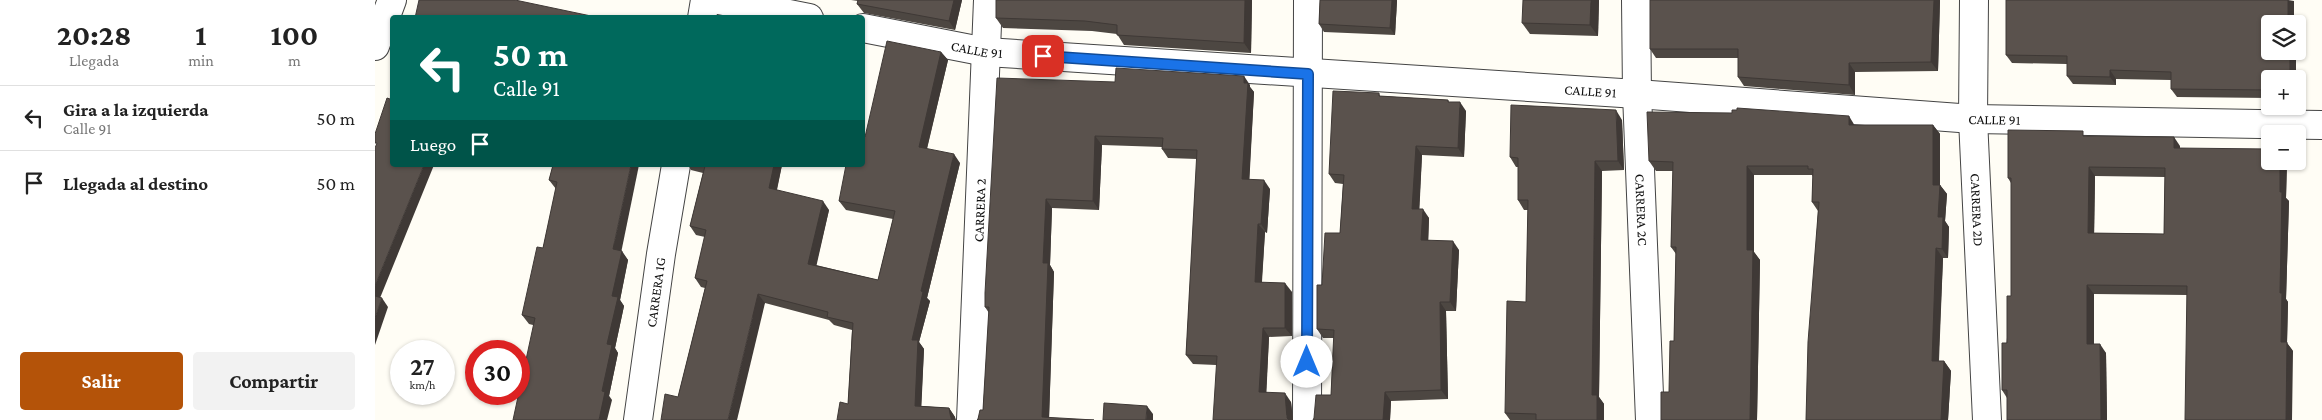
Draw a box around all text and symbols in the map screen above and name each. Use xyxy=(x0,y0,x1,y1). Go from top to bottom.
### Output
map controls xyxy=(2261,15,2306,170)
button: layers xyxy=(2261,15,2306,60)
text: 20:28 xyxy=(57,18,131,51)
text: 1 xyxy=(195,18,207,51)
text: 100 xyxy=(271,18,318,51)
icon: left xyxy=(410,35,475,100)
text: 50 m xyxy=(493,35,568,74)
pin xyxy=(1022,35,1064,77)
street label: CALLE 91 xyxy=(950,37,1004,61)
icon: arrive xyxy=(1029,42,1057,70)
text: Llegada xyxy=(69,52,119,69)
text: min xyxy=(188,52,214,69)
text: m xyxy=(288,52,301,69)
button: + xyxy=(2261,70,2306,115)
text: Calle 91 xyxy=(493,76,560,101)
street label: CALLE 91 xyxy=(1564,81,1617,101)
text: Gira a la izquierda xyxy=(63,99,209,120)
icon: left xyxy=(20,104,48,132)
text: 50 m xyxy=(316,108,355,129)
street label: CALLE 91 xyxy=(1968,111,2021,128)
text: Calle 91 xyxy=(63,120,112,137)
button: − xyxy=(2261,125,2306,170)
icon: arrive xyxy=(466,130,494,158)
text: Luego xyxy=(410,134,456,155)
icon: arrive xyxy=(20,169,48,197)
text: Llegada al destino xyxy=(63,173,208,194)
text: 50 m xyxy=(316,173,355,194)
street label: CARRERA 2D xyxy=(1968,173,1987,247)
street label: CARRERA 2C xyxy=(1632,174,1651,246)
street label: CARRERA 2 xyxy=(970,178,989,242)
street label: CARRERA 1G xyxy=(643,256,668,328)
position arrow xyxy=(1280,335,1332,387)
speed limit sign: 30 xyxy=(465,340,530,405)
button: Salir xyxy=(20,352,183,410)
button: Compartir xyxy=(193,352,355,410)
text: 27 xyxy=(410,353,435,380)
text: km/h xyxy=(410,378,435,392)

